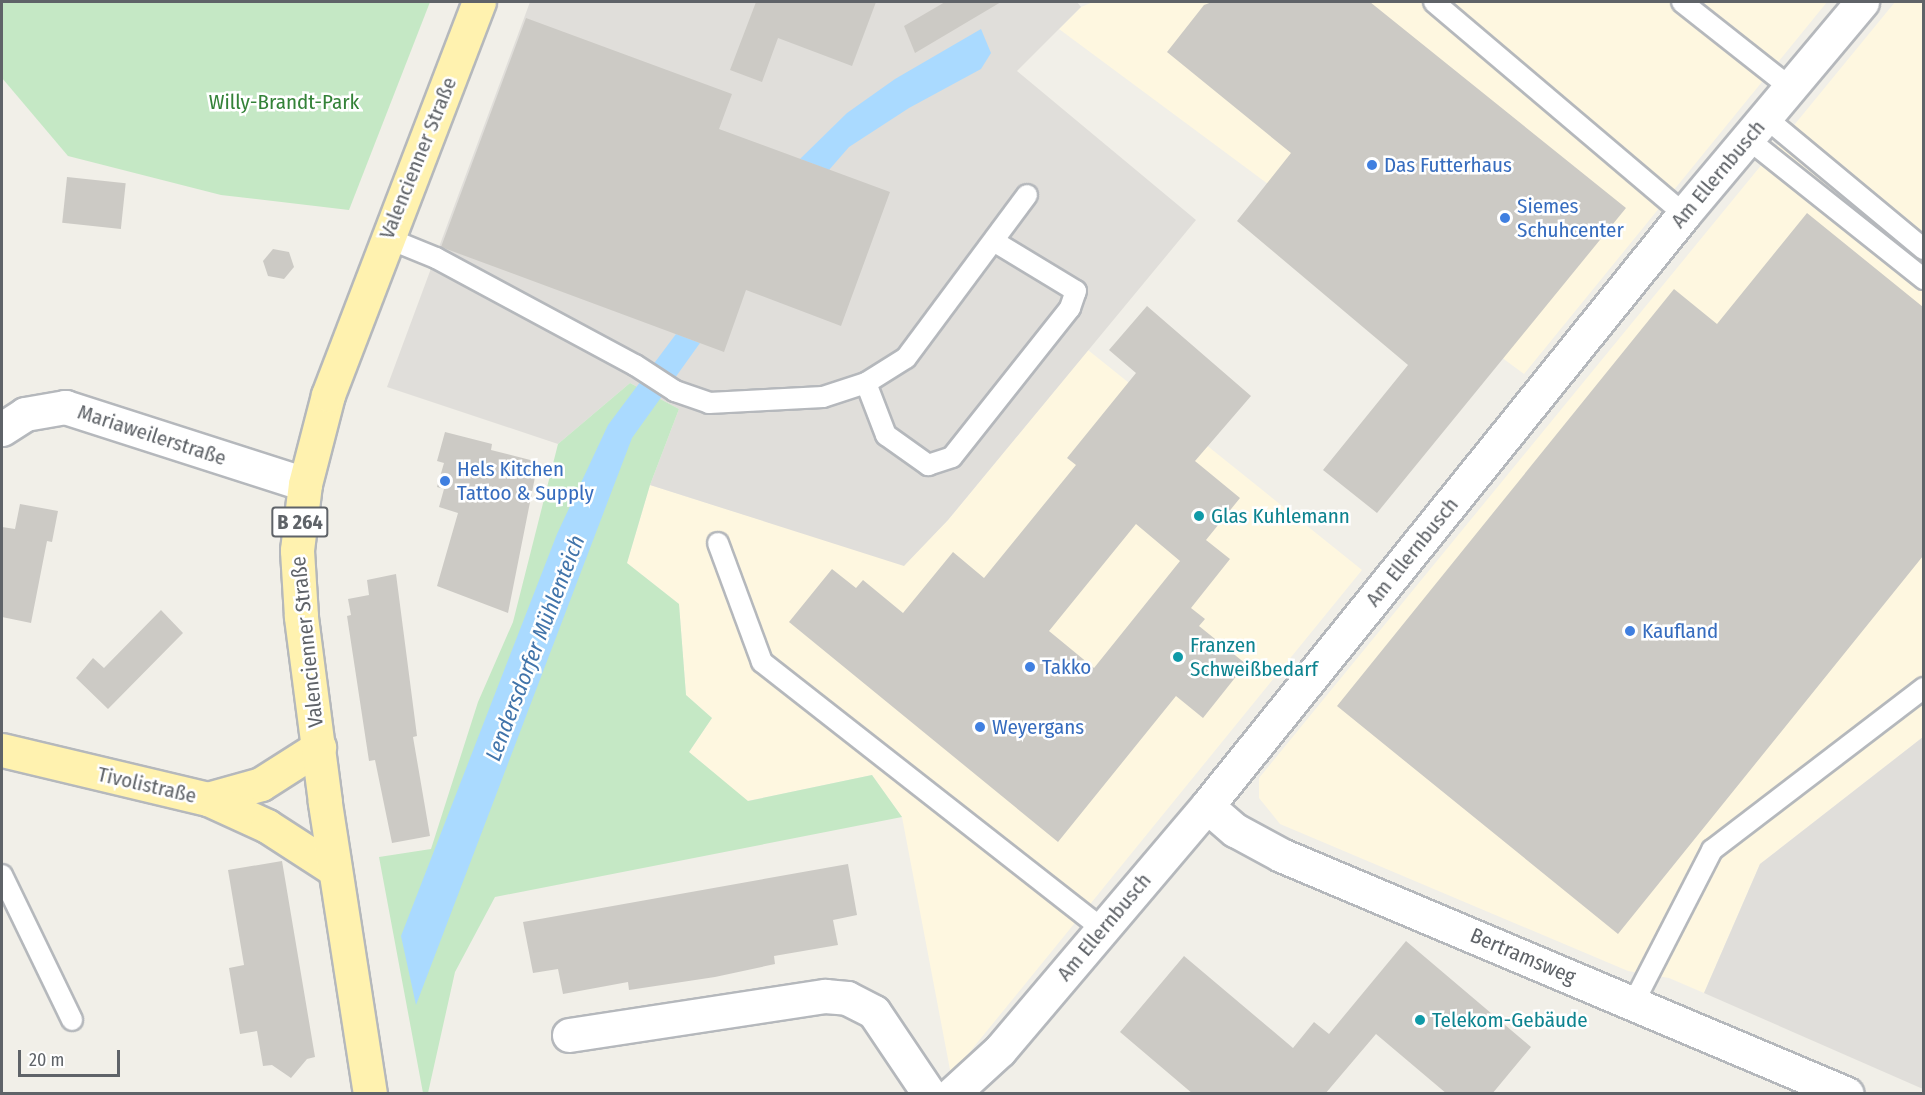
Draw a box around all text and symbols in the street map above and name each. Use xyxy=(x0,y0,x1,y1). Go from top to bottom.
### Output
street label: Valencienner Straße xyxy=(374,73,462,243)
park label: Willy-Brandt-Park xyxy=(209,89,359,115)
street label: Am Ellernbusch xyxy=(1666,115,1770,233)
place label: Das Futterhaus xyxy=(1384,152,1512,178)
marker: Das Futterhaus xyxy=(1365,158,1379,172)
place label: Siemes Schuhcenter xyxy=(1517,193,1624,243)
marker: Siemes Schuhcenter xyxy=(1498,211,1512,225)
street label: Mariaweilerstraße xyxy=(75,399,229,471)
place label: Hels Kitchen Tattoo & Supply xyxy=(457,456,594,506)
marker: Hels Kitchen Tattoo & Supply xyxy=(438,474,452,488)
street label: Am Ellernbusch xyxy=(1360,492,1464,612)
place label: Glas Kuhlemann xyxy=(1211,503,1350,529)
road number: B 264 xyxy=(270,505,330,539)
marker: Glas Kuhlemann xyxy=(1192,509,1206,523)
water label: Lendersdorfer Mühlenteich xyxy=(480,531,590,765)
street label: Valencienner Straße xyxy=(285,555,329,729)
place label: Kaufland xyxy=(1642,618,1718,644)
marker: Kaufland xyxy=(1623,624,1637,638)
place label: Franzen Schweißbedarf xyxy=(1190,632,1318,682)
marker: Franzen Schweißbedarf xyxy=(1171,650,1185,664)
place label: Takko xyxy=(1042,654,1091,680)
marker: Takko xyxy=(1023,660,1037,674)
place label: Weyergans xyxy=(992,714,1084,740)
marker: Weyergans xyxy=(973,720,987,734)
street label: Tivolistraße xyxy=(95,761,199,809)
street label: Am Ellernbusch xyxy=(1052,868,1156,986)
street label: Bertramsweg xyxy=(1467,923,1579,989)
place label: Telekom-Gebäude xyxy=(1432,1007,1588,1033)
marker: Telekom-Gebäude xyxy=(1413,1013,1427,1027)
scale bar xyxy=(21,1038,123,1076)
text: 20 m xyxy=(29,1049,64,1071)

